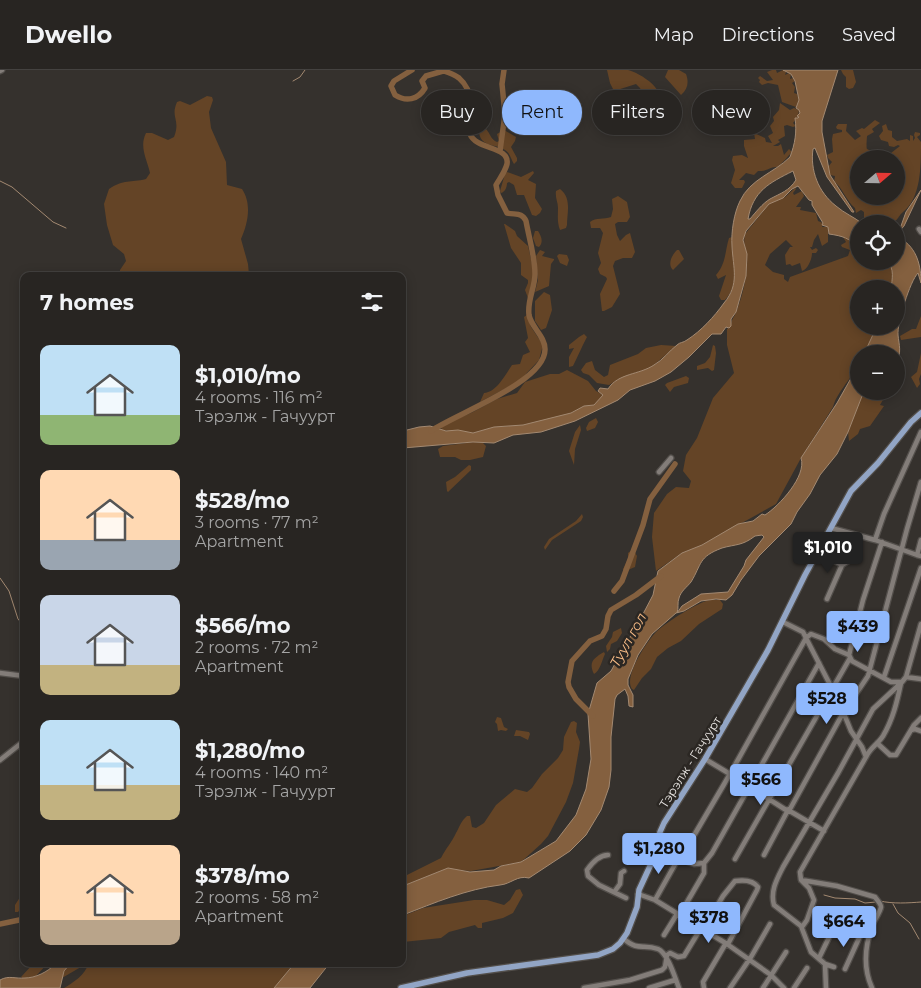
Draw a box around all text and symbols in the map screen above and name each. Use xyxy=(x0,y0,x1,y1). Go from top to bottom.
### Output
text: Dwello xyxy=(25,20,112,49)
text: Map xyxy=(654,24,694,46)
text: Directions xyxy=(722,24,814,46)
text: Saved xyxy=(842,24,896,46)
chip: Buy xyxy=(421,90,492,135)
chip: Rent xyxy=(502,90,582,135)
chip: Filters xyxy=(592,90,682,135)
chip: New xyxy=(692,90,770,135)
north arrow xyxy=(850,150,905,205)
map controls xyxy=(850,150,905,400)
button: locate xyxy=(850,215,905,270)
button: + xyxy=(850,280,905,335)
icon: filters xyxy=(358,288,386,316)
text: 7 homes xyxy=(40,290,134,315)
button: − xyxy=(850,345,905,400)
text: $1,010/mo xyxy=(195,363,301,388)
icon: home xyxy=(80,365,140,425)
text: 4 rooms · 116 m² xyxy=(195,388,323,407)
text: Тэрэлж - Гачуурт xyxy=(195,407,335,426)
text: $528/mo xyxy=(195,488,290,513)
icon: home xyxy=(80,490,140,550)
text: 3 rooms · 77 m² xyxy=(195,513,319,532)
text: Apartment xyxy=(195,532,284,551)
pin: $1,010 xyxy=(787,532,869,574)
text: $1,010 xyxy=(804,538,852,557)
water label: Туул гол xyxy=(606,609,650,670)
pin: $439 xyxy=(828,610,888,653)
text: $566/mo xyxy=(195,613,291,638)
icon: home xyxy=(80,615,140,675)
text: $439 xyxy=(838,617,878,636)
text: 2 rooms · 72 m² xyxy=(195,638,318,657)
text: Apartment xyxy=(195,657,284,676)
pin: $528 xyxy=(797,682,857,725)
text: $528 xyxy=(807,689,847,708)
street label: Тэрэлж - Гачуурт xyxy=(656,713,724,811)
text: $1,280/mo xyxy=(195,738,305,763)
icon: home xyxy=(80,740,140,800)
text: 4 rooms · 140 m² xyxy=(195,763,328,782)
pin: $566 xyxy=(731,764,791,806)
text: $566 xyxy=(741,770,781,789)
text: Тэрэлж - Гачуурт xyxy=(195,782,335,801)
pin: $1,280 xyxy=(618,832,700,875)
text: $1,280 xyxy=(633,839,685,858)
text: $378/mo xyxy=(195,863,290,888)
icon: home xyxy=(80,865,140,925)
text: 2 rooms · 58 m² xyxy=(195,888,319,907)
pin: $378 xyxy=(679,902,739,944)
pin: $664 xyxy=(814,906,874,948)
text: Apartment xyxy=(195,907,284,926)
text: $378 xyxy=(689,908,729,927)
text: $664 xyxy=(823,912,865,931)

